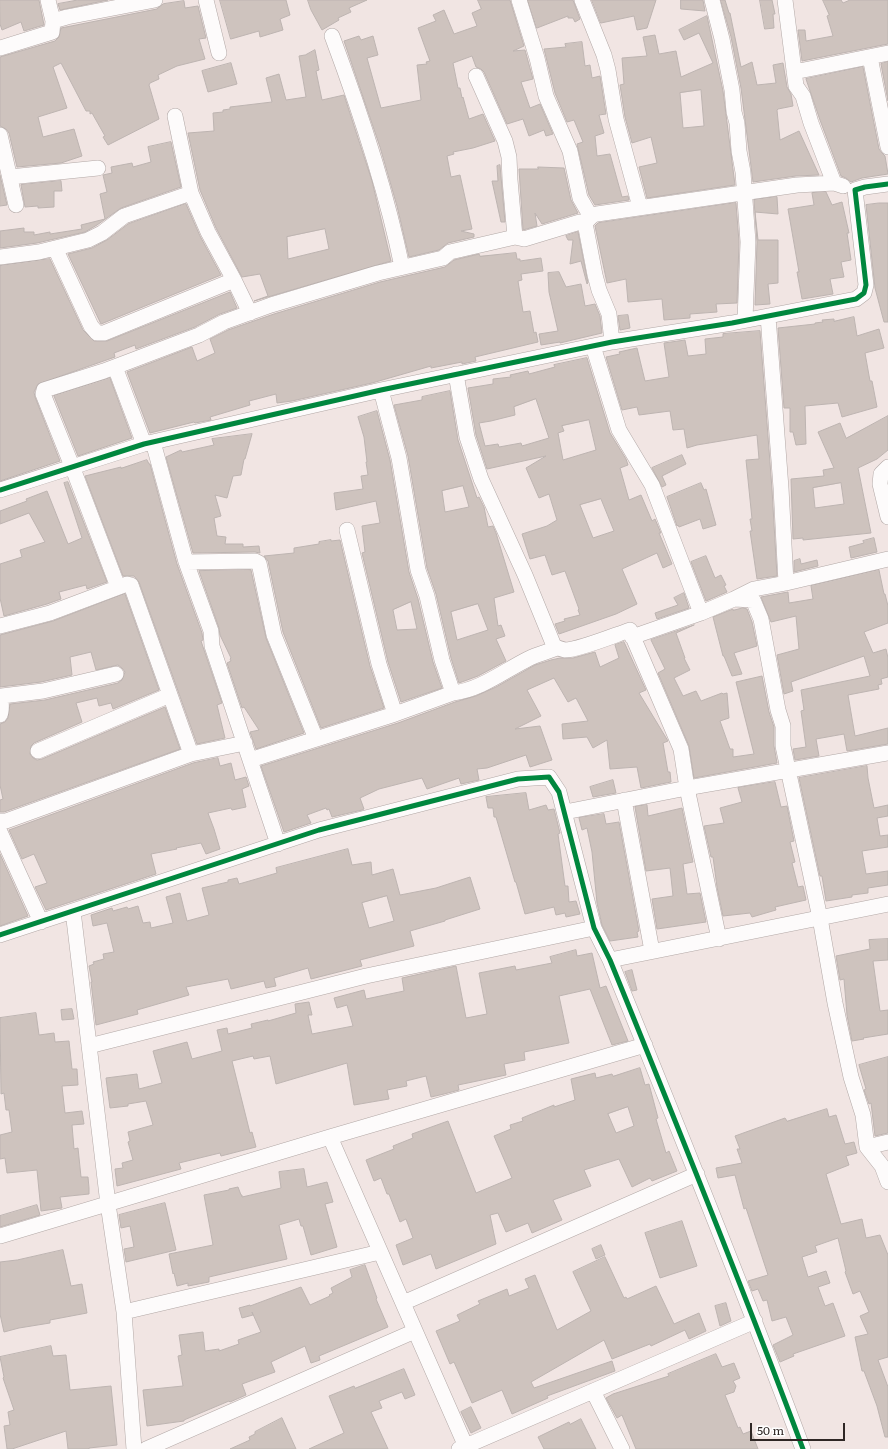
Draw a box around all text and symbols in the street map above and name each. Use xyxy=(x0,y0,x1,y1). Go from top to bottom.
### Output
scale bar xyxy=(752,1415,847,1441)
text: 50 m xyxy=(757,1421,784,1439)

